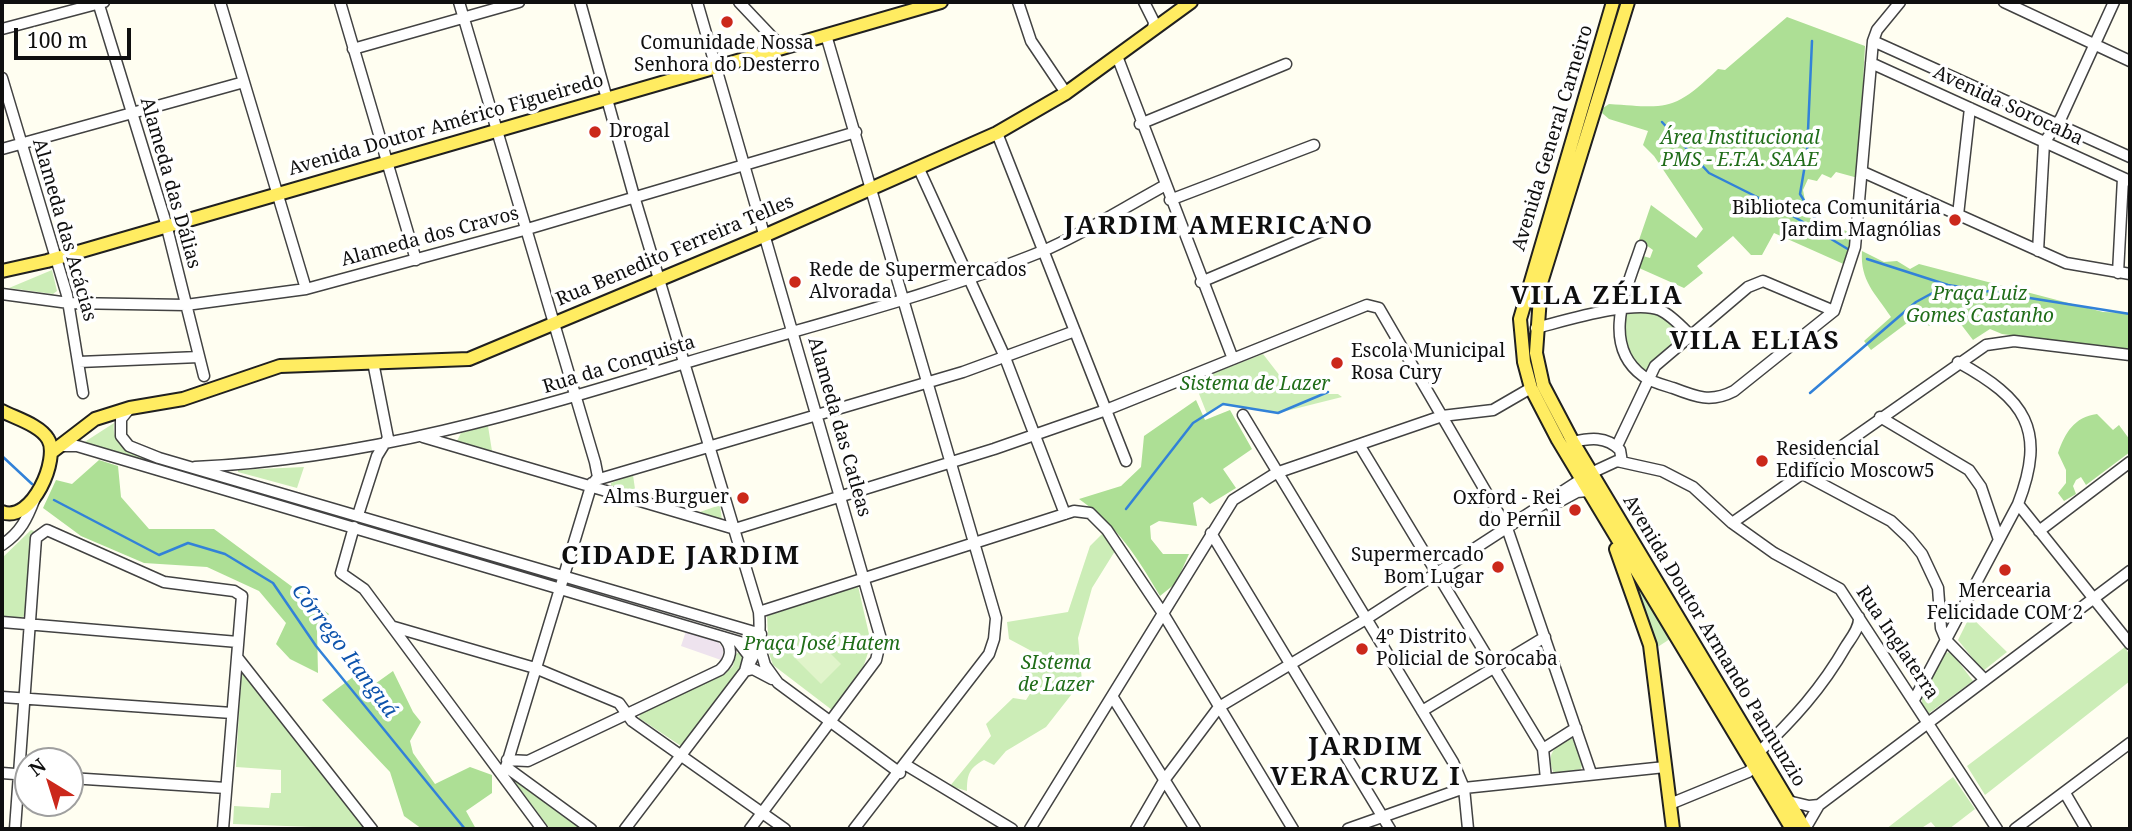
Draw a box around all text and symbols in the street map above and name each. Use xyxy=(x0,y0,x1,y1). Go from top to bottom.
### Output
scale bar xyxy=(18,14,135,58)
marker: Comunidade Nossa Senhora do Desterro xyxy=(719,14,735,30)
street label: Avenida General Carneiro xyxy=(1508,22,1598,254)
text: 100 m xyxy=(27,26,88,54)
place label: Comunidade Nossa Senhora do Desterro xyxy=(634,33,820,77)
street label: Avenida Sorocaba xyxy=(1929,61,2087,151)
street label: Avenida Doutor Américo Figueiredo xyxy=(286,69,606,181)
street label: Alameda das Dálias xyxy=(135,95,205,271)
place label: Drogal xyxy=(609,121,670,143)
marker: Drogal xyxy=(587,124,603,140)
park label: Área Institucional PMS - E.T.A. SAAE xyxy=(1660,128,1820,172)
street label: Alameda das Acácias xyxy=(27,136,101,324)
street label: Rua Benedito Ferreira Telles xyxy=(553,191,797,311)
place label: Biblioteca Comunitária Jardim Magnólias xyxy=(1732,198,1941,242)
street label: Alameda dos Cravos xyxy=(339,202,521,272)
district label: JARDIM AMERICANO xyxy=(1066,211,1372,243)
marker: Biblioteca Comunitária Jardim Magnólias xyxy=(1947,212,1963,228)
place label: Rede de Supermercados Alvorada xyxy=(809,260,1027,304)
marker: Rede de Supermercados Alvorada xyxy=(787,274,803,290)
district label: VILA ZÉLIA xyxy=(1512,281,1682,313)
park label: Praça Luiz Gomes Castanho xyxy=(1906,284,2054,328)
district label: VILA ELIAS xyxy=(1671,326,1839,358)
street label: Rua da Conquista xyxy=(540,331,698,399)
street label: Alameda das Catleas xyxy=(802,335,876,519)
place label: Escola Municipal Rosa Cury xyxy=(1351,341,1505,385)
marker: Escola Municipal Rosa Cury xyxy=(1329,355,1345,371)
park label: Sistema de Lazer xyxy=(1180,374,1330,396)
place label: Residencial Edifício Moscow5 xyxy=(1776,439,1935,483)
marker: Residencial Edifício Moscow5 xyxy=(1754,453,1770,469)
place label: Alms Burguer xyxy=(603,487,729,509)
place label: Oxford - Rei do Pernil xyxy=(1453,488,1561,532)
marker: Alms Burguer xyxy=(735,490,751,506)
street label: Avenida Doutor Armando Pannunzio xyxy=(1618,491,1810,791)
marker: Oxford - Rei do Pernil xyxy=(1567,502,1583,518)
district label: CIDADE JARDIM xyxy=(563,541,799,573)
place label: Supermercado Bom Lugar xyxy=(1351,545,1484,589)
marker: Supermercado Bom Lugar xyxy=(1490,559,1506,575)
marker: Mercearia Felicidade COM 2 xyxy=(1997,562,2013,578)
water label: Córrego Itanguá xyxy=(286,579,402,723)
place label: Mercearia Felicidade COM 2 xyxy=(1927,581,2083,625)
street label: Rua Inglaterra xyxy=(1851,582,1943,704)
place label: 4º Distrito Policial de Sorocaba xyxy=(1376,627,1558,671)
park label: Praça José Hatem xyxy=(744,634,900,656)
marker: 4º Distrito Policial de Sorocaba xyxy=(1354,641,1370,657)
park label: SIstema de Lazer xyxy=(1018,653,1094,697)
district label: JARDIM VERA CRUZ I xyxy=(1272,732,1460,794)
north arrow xyxy=(14,747,84,817)
text: N xyxy=(23,752,51,782)

